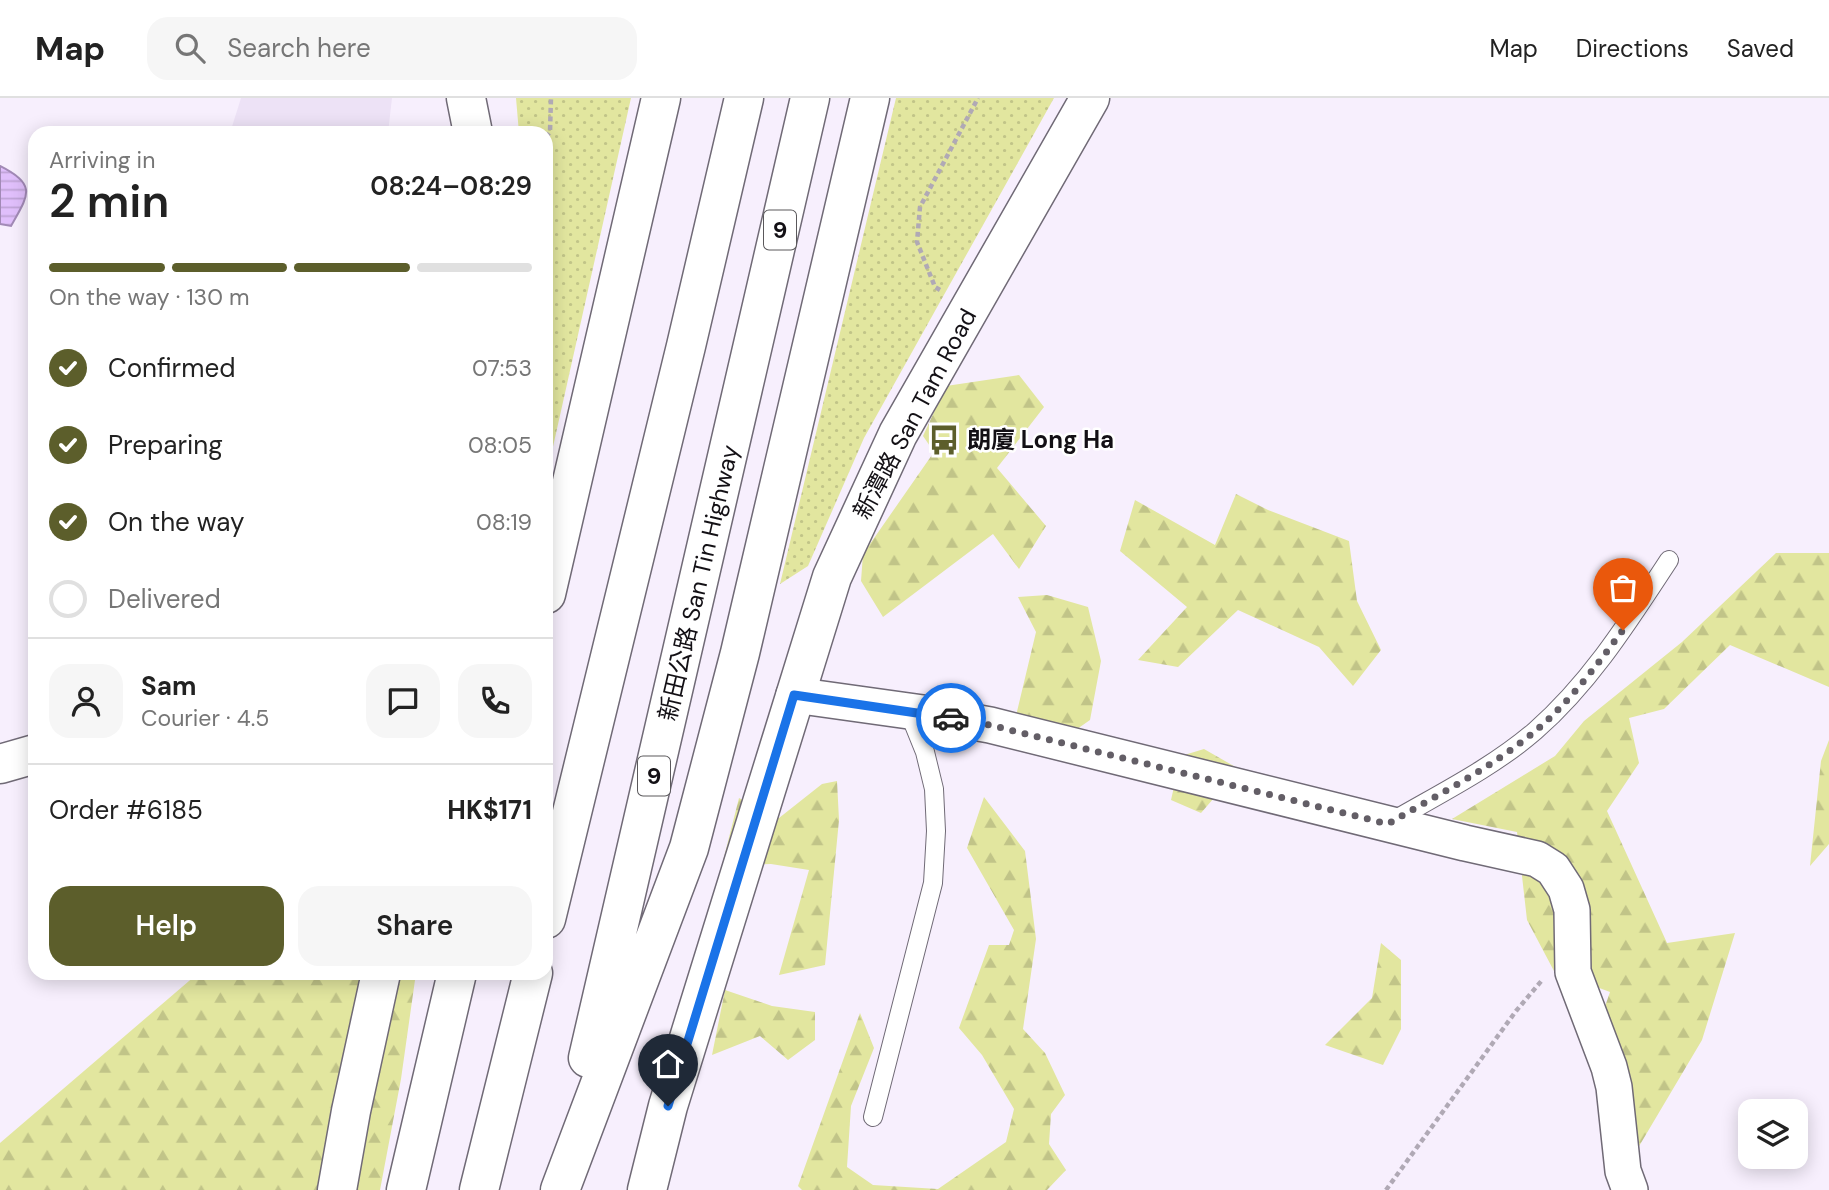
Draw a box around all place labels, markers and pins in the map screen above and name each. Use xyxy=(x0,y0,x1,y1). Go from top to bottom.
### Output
bus stop icon: 朗廈 Long Ha xyxy=(927,423,961,457)
place label: 朗廈 Long Ha xyxy=(967,424,1114,455)
pin xyxy=(1593,558,1653,630)
pin xyxy=(638,1034,698,1106)

